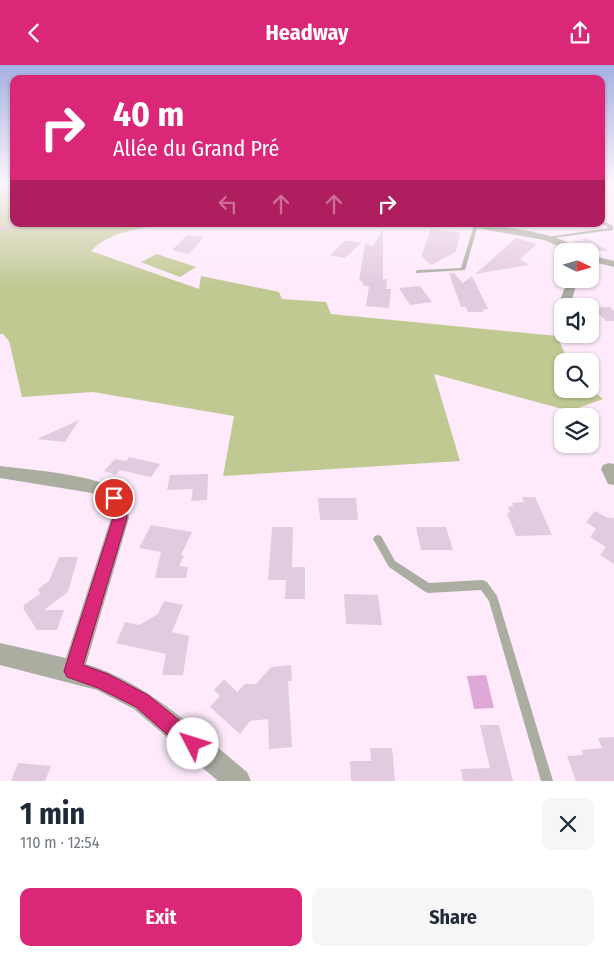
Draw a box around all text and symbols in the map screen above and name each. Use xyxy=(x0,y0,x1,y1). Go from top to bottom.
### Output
icon: back xyxy=(20,19,48,47)
text: Headway xyxy=(266,19,348,46)
icon: share xyxy=(566,19,594,47)
text: 40 m xyxy=(113,93,184,135)
icon: right xyxy=(30,95,95,160)
text: Allée du Grand Pré xyxy=(113,135,279,162)
icon: left xyxy=(214,190,242,218)
icon: ahead xyxy=(267,190,295,218)
icon: ahead xyxy=(320,190,348,218)
icon: right xyxy=(373,190,401,218)
north arrow xyxy=(554,243,599,287)
map controls xyxy=(554,243,599,453)
button: sound xyxy=(554,298,599,343)
button: search xyxy=(554,353,599,398)
button: layers xyxy=(554,408,599,453)
pin xyxy=(93,477,135,519)
icon: arrive xyxy=(100,484,128,512)
position arrow xyxy=(166,717,218,769)
text: 1 min xyxy=(20,796,85,832)
button: close xyxy=(542,798,594,850)
text: 110 m · 12:54 xyxy=(20,833,99,852)
button: Exit xyxy=(20,888,302,946)
button: Share xyxy=(312,888,594,946)

